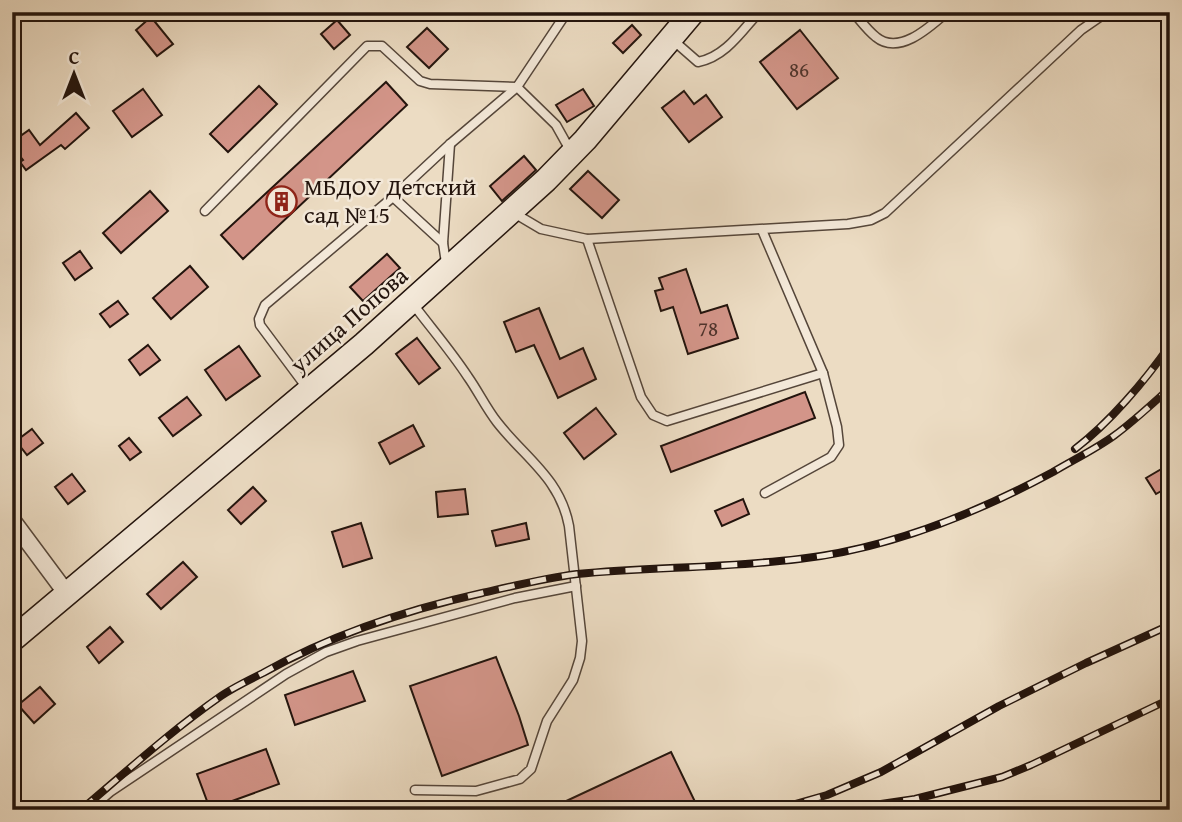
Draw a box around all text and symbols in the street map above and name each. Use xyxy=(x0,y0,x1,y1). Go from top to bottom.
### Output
north arrow xyxy=(38,38,108,108)
text: С xyxy=(69,43,80,71)
house number: 86 xyxy=(789,54,809,85)
place label: МБДОУ Детский сад №15 xyxy=(304,169,476,232)
building icon: МБДОУ Детский сад №15 xyxy=(264,184,298,218)
street label: улица Попова xyxy=(281,258,416,382)
house number: 78 xyxy=(698,313,718,344)

